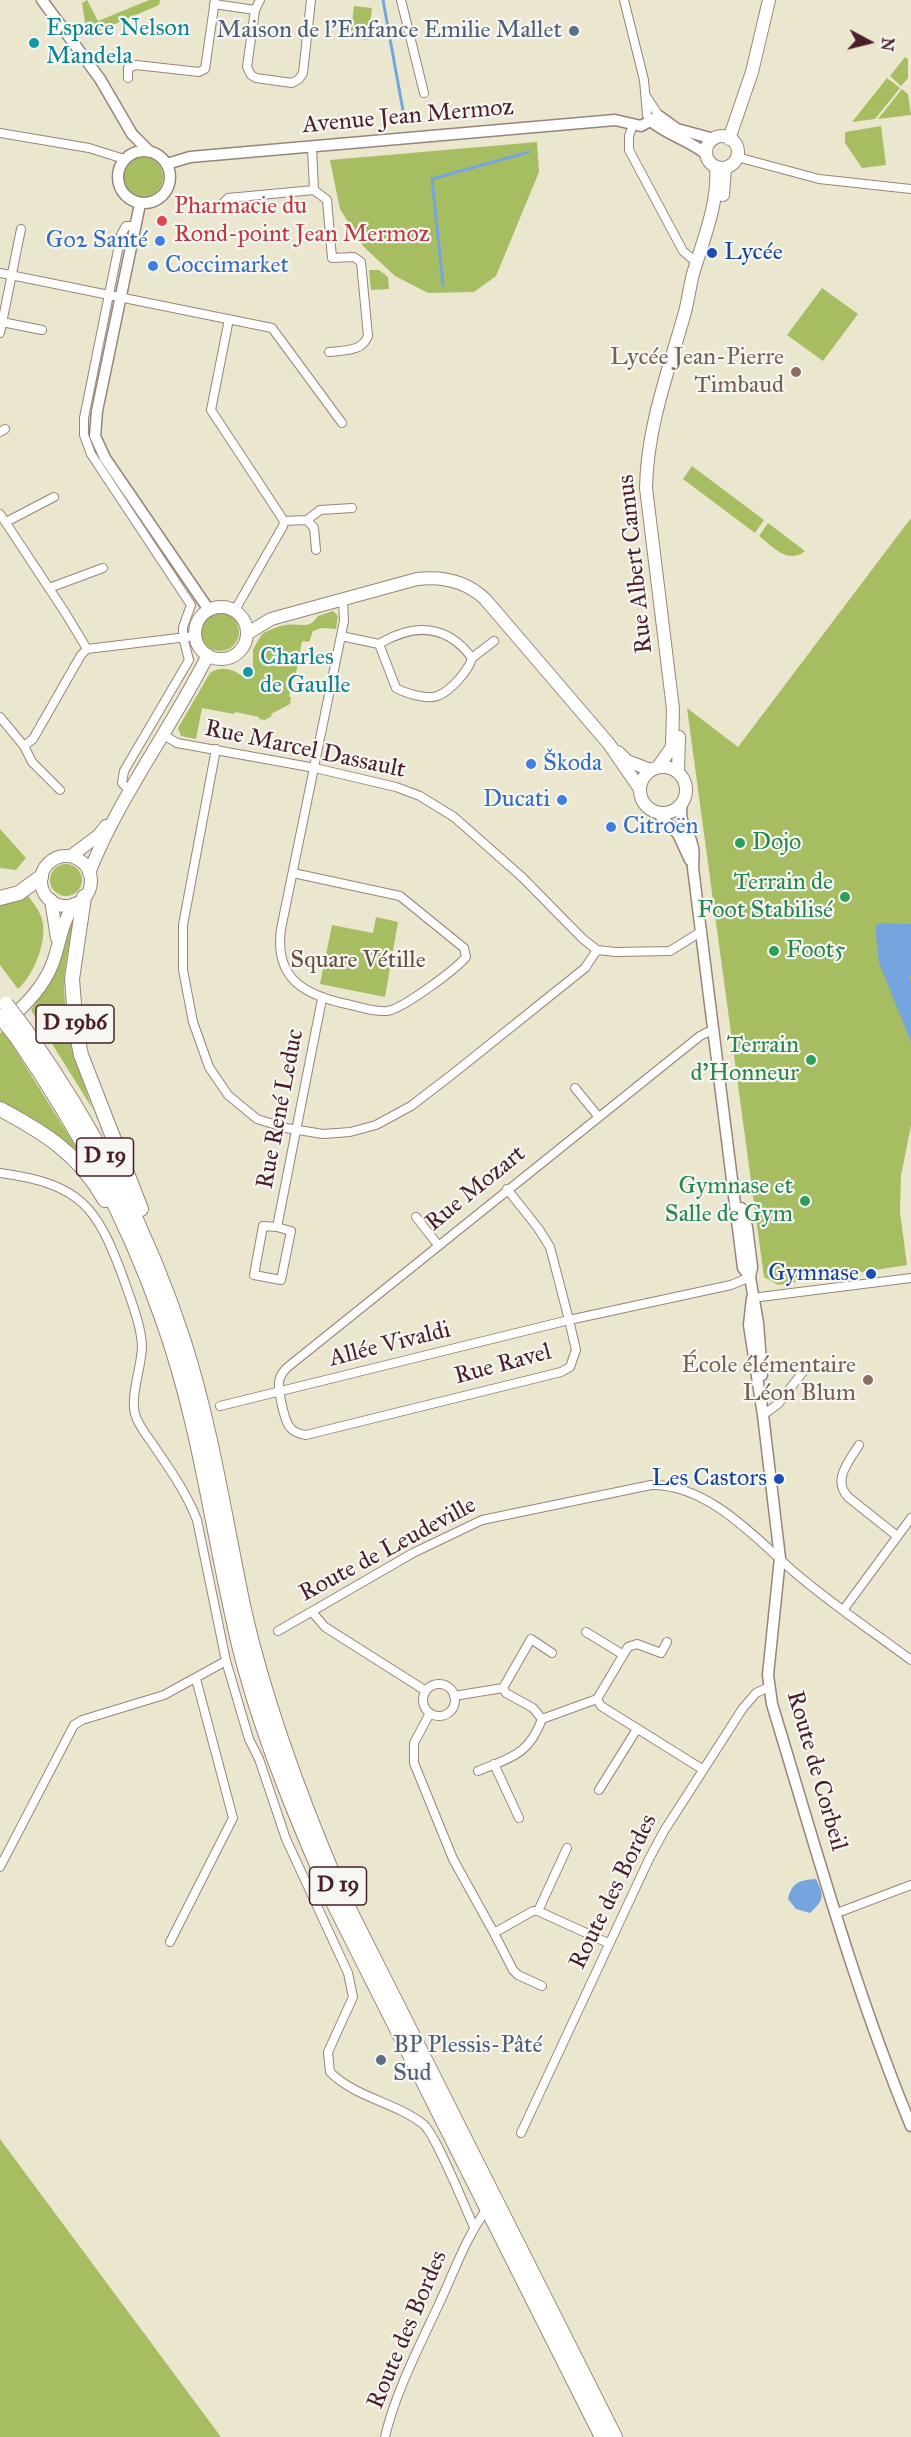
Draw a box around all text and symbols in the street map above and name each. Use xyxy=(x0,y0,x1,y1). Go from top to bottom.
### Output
north arrow xyxy=(839,12,899,72)
place label: Espace Nelson Mandela xyxy=(46,15,190,71)
place label: Maison de l'Enfance Emilie Mallet xyxy=(217,17,562,45)
marker: Maison de l'Enfance Emilie Mallet xyxy=(567,24,581,38)
marker: Espace Nelson Mandela xyxy=(27,36,41,50)
text: N xyxy=(877,36,898,52)
street label: Avenue Jean Mermoz xyxy=(301,93,515,141)
place label: Pharmacie du Rond-point Jean Mermoz xyxy=(174,193,430,249)
marker: Pharmacie du Rond-point Jean Mermoz xyxy=(155,214,169,228)
place label: Go2 Santé xyxy=(46,227,148,255)
marker: Go2 Santé xyxy=(153,234,167,248)
place label: Lycée xyxy=(724,239,783,267)
marker: Lycée xyxy=(705,246,719,260)
place label: Coccimarket xyxy=(165,252,289,280)
marker: Coccimarket xyxy=(146,259,160,273)
place label: Lycée Jean-Pierre Timbaud xyxy=(610,344,784,400)
marker: Lycée Jean-Pierre Timbaud xyxy=(789,365,803,379)
street label: Rue Albert Camus xyxy=(612,473,660,655)
place label: Charles de Gaulle xyxy=(260,644,351,700)
marker: Charles de Gaulle xyxy=(241,665,255,679)
street label: Rue Marcel Dassault xyxy=(202,715,408,785)
place label: Škoda xyxy=(543,750,602,778)
marker: Škoda xyxy=(524,757,538,771)
place label: Ducati xyxy=(483,786,550,814)
marker: Ducati xyxy=(555,793,569,807)
place label: Citroën xyxy=(623,813,698,841)
marker: Citroën xyxy=(604,820,618,834)
place label: Dojo xyxy=(752,829,801,857)
marker: Dojo xyxy=(733,836,747,850)
place label: Terrain de Foot Stabilisé xyxy=(697,869,833,925)
marker: Terrain de Foot Stabilisé xyxy=(838,890,852,904)
place label: Foot5 xyxy=(786,937,845,965)
marker: Foot5 xyxy=(767,944,781,958)
park label: Square Vétille xyxy=(290,947,426,975)
road number: D 19b6 xyxy=(36,1005,114,1043)
street label: Rue René Leduc xyxy=(251,1027,311,1191)
place label: Terrain d'Honneur xyxy=(690,1032,799,1088)
marker: Terrain d'Honneur xyxy=(804,1053,818,1067)
road number: D 19 xyxy=(76,1138,134,1176)
street label: Rue Mozart xyxy=(420,1140,532,1238)
place label: Gymnase et Salle de Gym xyxy=(665,1173,793,1229)
marker: Gymnase et Salle de Gym xyxy=(798,1194,812,1208)
place label: Gymnase xyxy=(768,1260,859,1288)
marker: Gymnase xyxy=(864,1267,878,1281)
street label: Allée Vivaldi xyxy=(326,1316,454,1374)
street label: Rue Ravel xyxy=(451,1338,555,1392)
place label: École élémentaire Léon Blum xyxy=(682,1352,856,1408)
marker: École élémentaire Léon Blum xyxy=(861,1373,875,1387)
place label: Les Castors xyxy=(652,1465,767,1493)
marker: Les Castors xyxy=(772,1472,786,1486)
street label: Route de Leudeville xyxy=(295,1491,481,1609)
street label: Route de Corbeil xyxy=(779,1688,853,1854)
street label: Route des Bordes xyxy=(564,1810,664,1974)
road number: D 19 xyxy=(310,1867,366,1905)
place label: BP Plessis-Pâté Sud xyxy=(393,2032,543,2088)
marker: BP Plessis-Pâté Sud xyxy=(374,2053,388,2067)
street label: Route des Bordes xyxy=(362,2247,454,2413)

